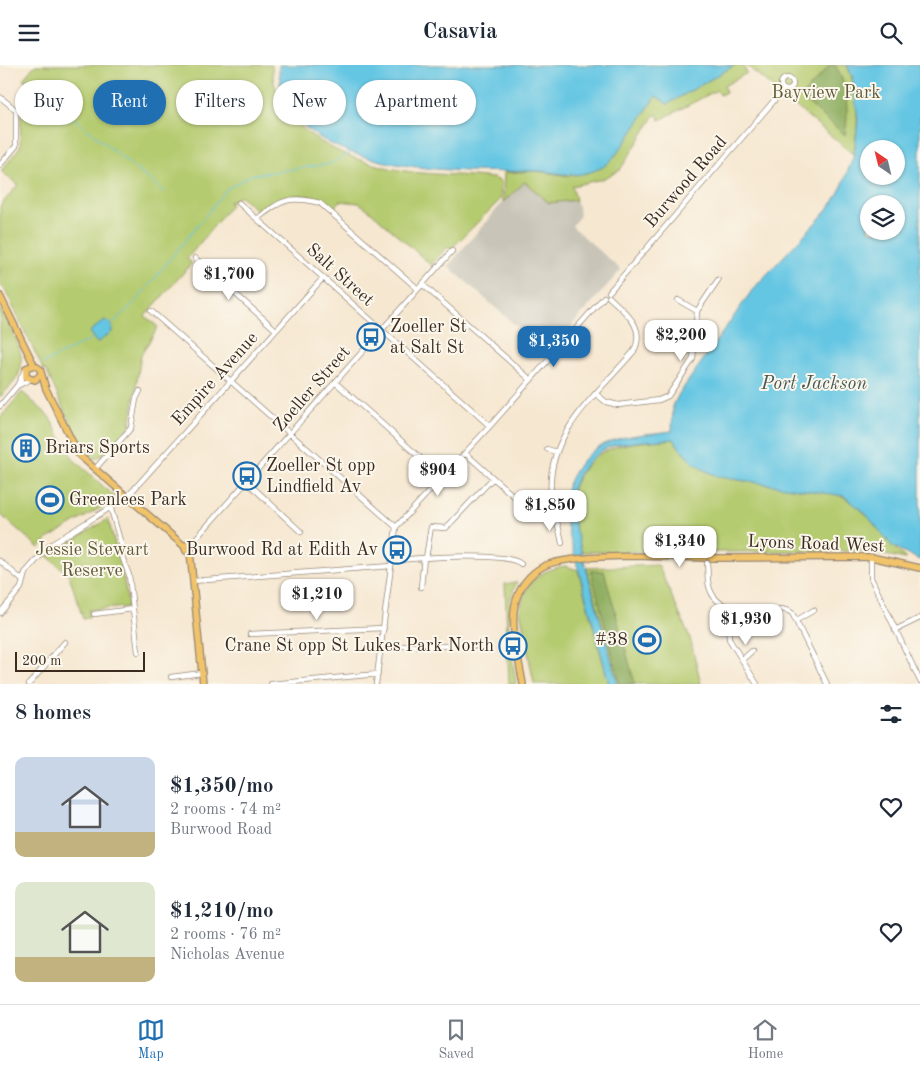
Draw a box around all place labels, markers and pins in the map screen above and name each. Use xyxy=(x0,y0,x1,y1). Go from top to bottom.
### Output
pin: $1,700 xyxy=(188,259,270,301)
place label: Zoeller St at Salt St xyxy=(390,318,467,357)
pin: $2,200 xyxy=(640,319,722,362)
bus stop icon: Zoeller St at Salt St xyxy=(356,322,386,352)
pin: $1,350 xyxy=(513,325,595,368)
building icon: Briars Sports xyxy=(11,433,41,463)
place label: Briars Sports xyxy=(45,439,150,457)
pin: $904 xyxy=(408,455,468,497)
place label: Zoeller St opp Lindfield Av xyxy=(266,457,375,496)
bus stop icon: Zoeller St opp Lindfield Av xyxy=(232,461,262,491)
sports icon: Greenlees Park xyxy=(35,485,65,515)
pin: $1,850 xyxy=(509,489,591,532)
place label: Greenlees Park xyxy=(69,491,187,509)
pin: $1,340 xyxy=(639,525,721,568)
bus stop icon: Burwood Rd at Edith Av xyxy=(382,535,412,565)
place label: Burwood Rd at Edith Av xyxy=(186,541,378,559)
pin: $1,210 xyxy=(276,579,358,621)
pin: $1,930 xyxy=(705,603,787,646)
sports icon: #38 xyxy=(632,625,662,655)
bus stop icon: Crane St opp St Lukes Park North xyxy=(498,631,528,661)
place label: #38 xyxy=(595,631,628,649)
place label: Crane St opp St Lukes Park North xyxy=(224,637,494,655)

